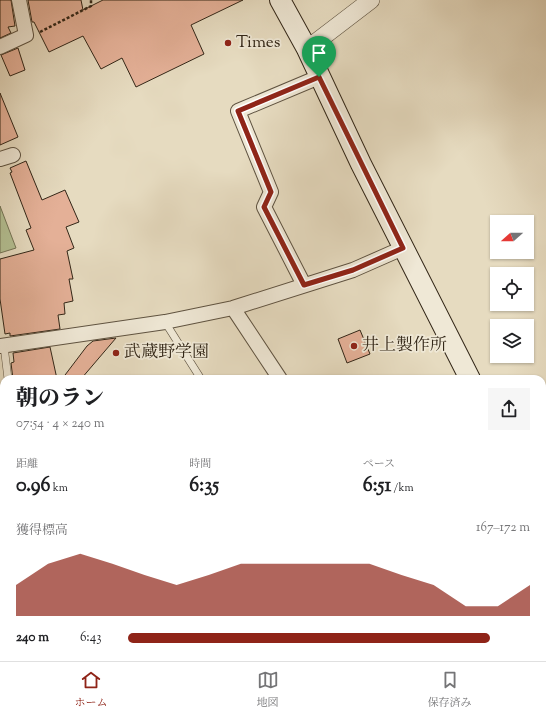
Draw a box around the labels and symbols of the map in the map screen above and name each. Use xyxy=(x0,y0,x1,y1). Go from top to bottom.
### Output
place label: Times xyxy=(236,31,281,55)
pin xyxy=(302,36,336,77)
marker: Times xyxy=(223,38,233,48)
north arrow xyxy=(490,215,534,259)
place label: 井上製作所 xyxy=(362,334,447,358)
place label: 武蔵野学園 xyxy=(124,341,209,365)
marker: 井上製作所 xyxy=(349,341,359,351)
marker: 武蔵野学園 xyxy=(111,348,121,358)

